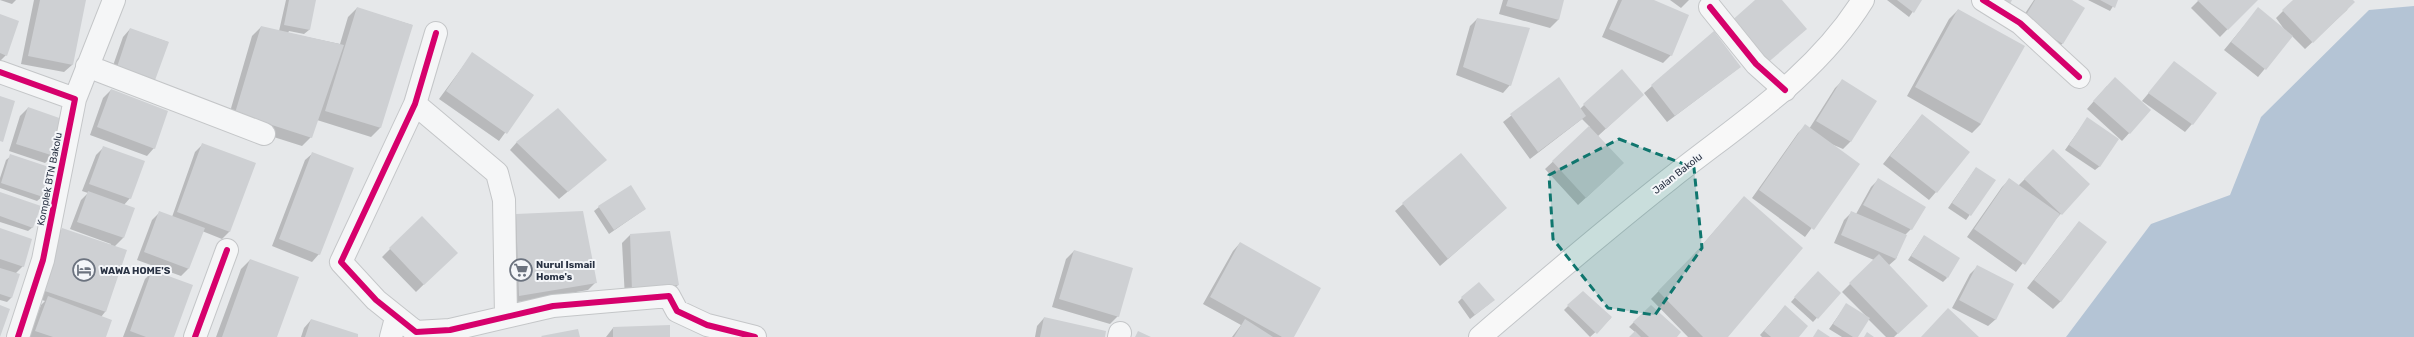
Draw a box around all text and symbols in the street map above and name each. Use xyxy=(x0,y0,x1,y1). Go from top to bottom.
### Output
street label: Komplek BTN Bakolu xyxy=(35,131,65,227)
street label: Jalan Bakolu xyxy=(1650,151,1705,197)
hotel icon: WAWA HOME'S xyxy=(71,257,97,283)
supermarket icon: Nurul Ismail Home's xyxy=(508,257,534,283)
place label: Nurul Ismail Home's xyxy=(536,259,595,283)
place label: WAWA HOME'S xyxy=(100,265,171,277)

